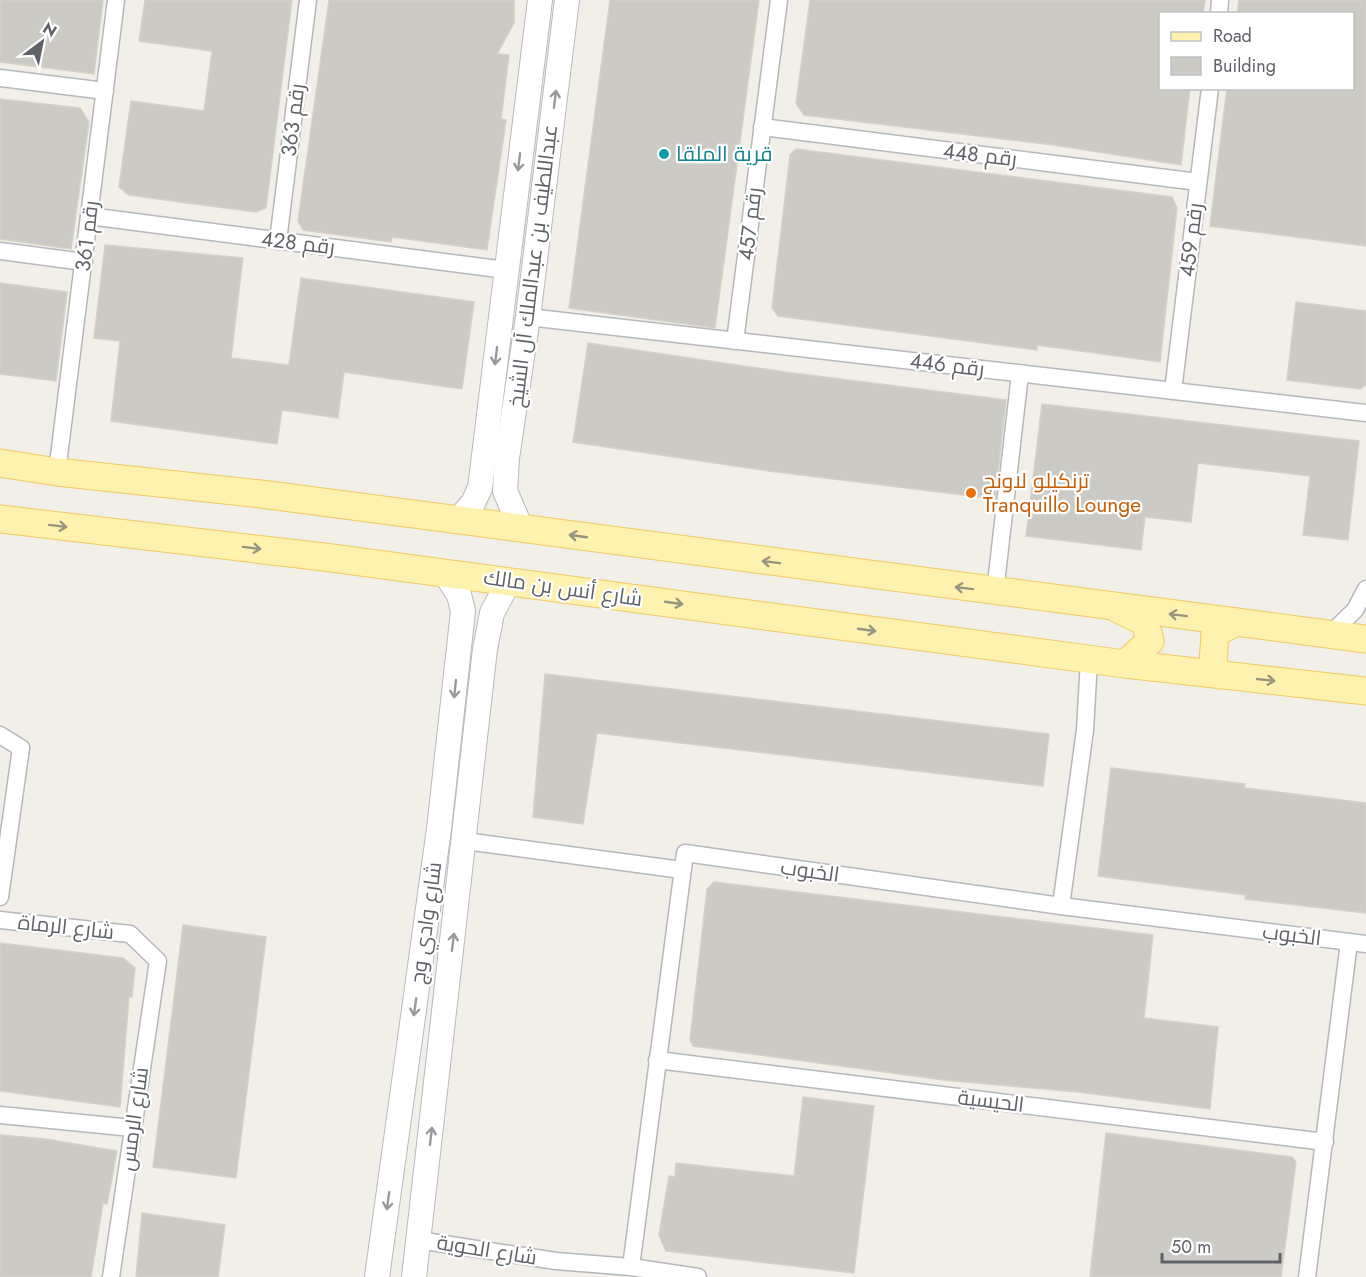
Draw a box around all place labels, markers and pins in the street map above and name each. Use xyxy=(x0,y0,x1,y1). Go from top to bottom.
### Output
place label: قرية الملقا xyxy=(676,139,772,169)
marker: قرية الملقا xyxy=(657,147,671,161)
place label: ترنكيلو لاونج Tranquillo Lounge xyxy=(983,466,1141,520)
marker: ترنكيلو لاونج Tranquillo Lounge xyxy=(964,486,978,500)

